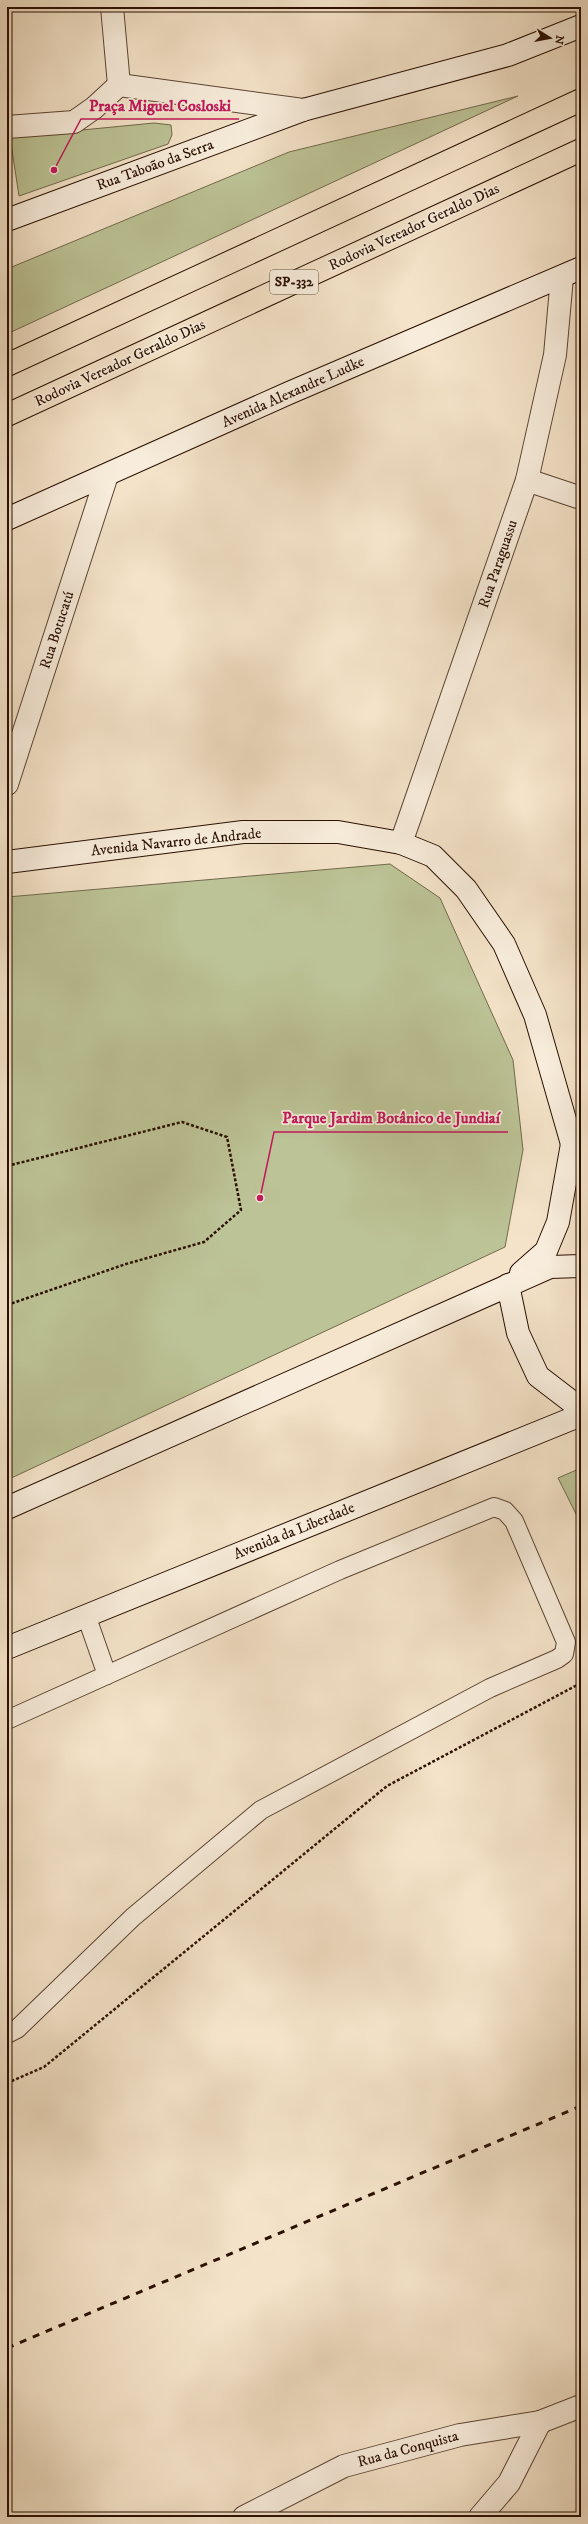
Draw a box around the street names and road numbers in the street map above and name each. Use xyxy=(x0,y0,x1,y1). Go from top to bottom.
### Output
street label: Rua Taboão da Serra xyxy=(94,135,217,195)
street label: Rodovia Vereador Geraldo Dias xyxy=(326,179,502,275)
road number: SP-332 xyxy=(270,270,318,294)
street label: Rodovia Vereador Geraldo Dias xyxy=(32,315,208,411)
street label: Avenida Alexandre Ludke xyxy=(219,352,367,432)
street label: Rua Paraguassu xyxy=(474,517,522,611)
street label: Rua Botucatú xyxy=(36,589,78,671)
street label: Avenida Navarro de Andrade xyxy=(90,824,262,860)
street label: Avenida da Liberdade xyxy=(231,1498,357,1564)
street label: Rua da Conquista xyxy=(355,2426,461,2472)

